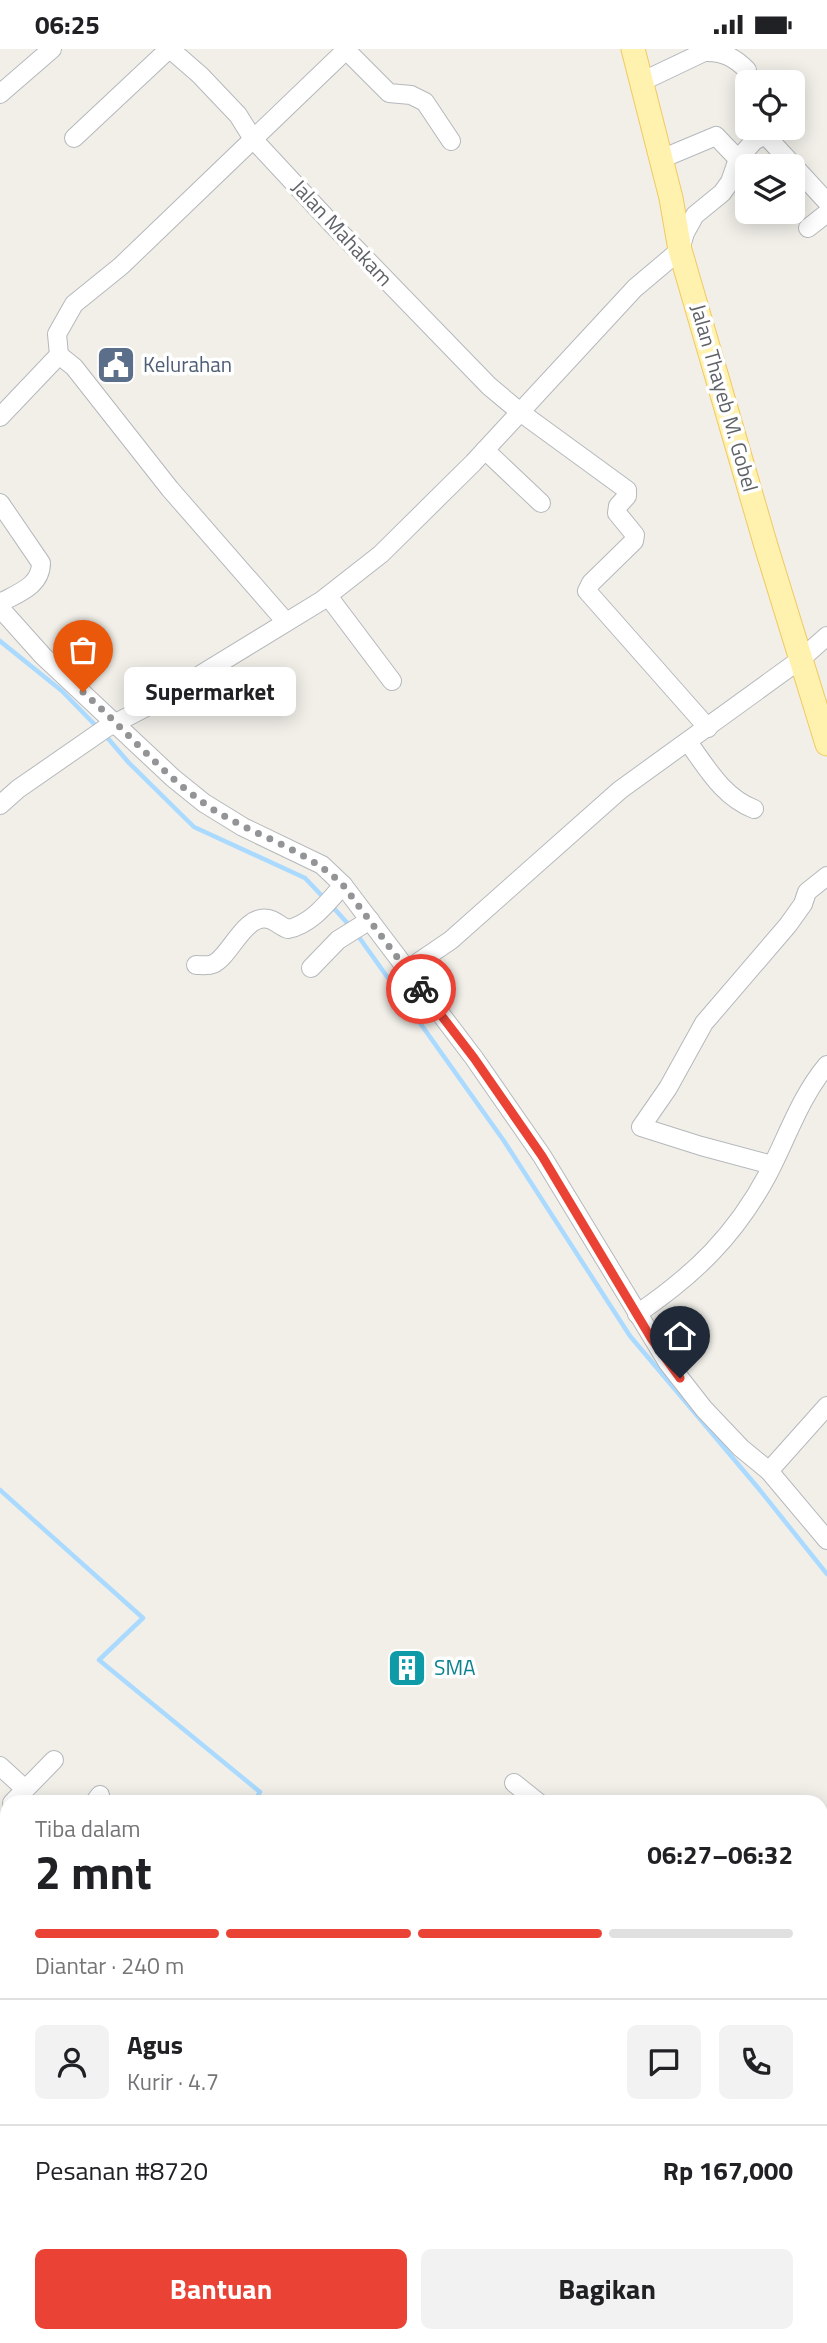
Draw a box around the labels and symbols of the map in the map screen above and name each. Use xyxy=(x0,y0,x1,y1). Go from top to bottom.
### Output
street label: Jalan Mahakam xyxy=(285,172,401,293)
street label: Jalan Thayeb M. Gobel xyxy=(683,300,767,495)
public building icon: Kelurahan xyxy=(95,344,137,386)
place label: Kelurahan xyxy=(143,348,232,380)
pin xyxy=(53,620,113,692)
callout: Supermarket xyxy=(125,667,296,717)
courier xyxy=(386,954,456,1024)
pin xyxy=(650,1306,710,1378)
building icon: SMA xyxy=(386,1647,428,1689)
place label: SMA xyxy=(434,1651,476,1683)

